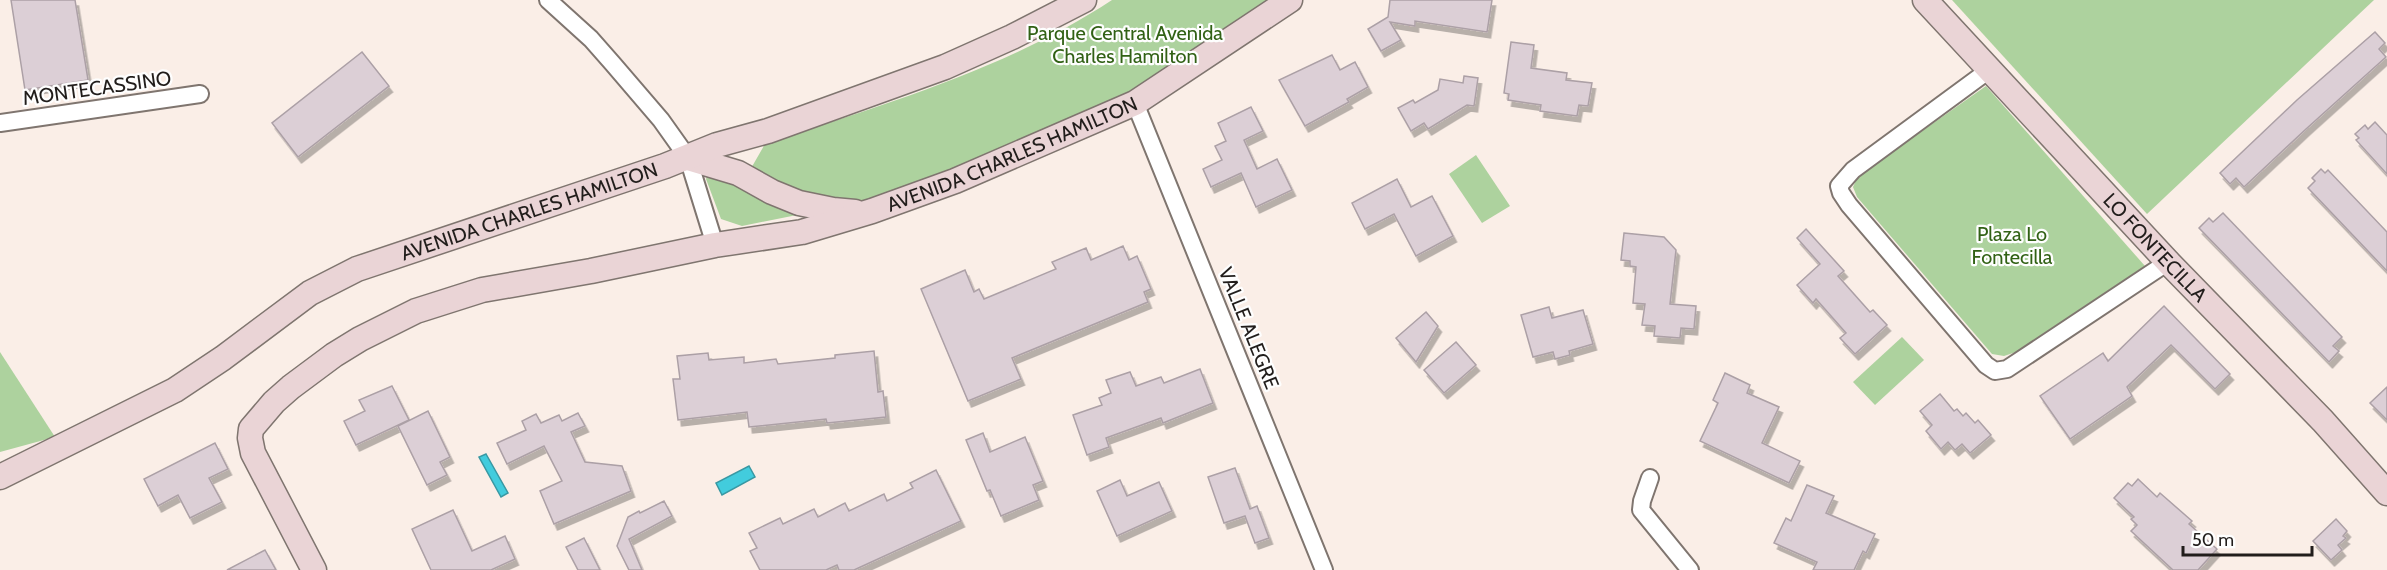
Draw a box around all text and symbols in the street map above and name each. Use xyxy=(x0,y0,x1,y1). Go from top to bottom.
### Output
park label: Parque Central Avenida Charles Hamilton xyxy=(1027,21,1223,68)
street label: MONTECASSINO xyxy=(21,66,173,110)
street label: AVENIDA CHARLES HAMILTON xyxy=(883,91,1141,217)
street label: AVENIDA CHARLES HAMILTON xyxy=(398,157,661,266)
street label: LO FONTECILLA xyxy=(2098,188,2213,307)
park label: Plaza Lo Fontecilla xyxy=(1972,222,2053,269)
street label: VALLE ALEGRE xyxy=(1214,264,1284,392)
scale bar xyxy=(2183,519,2312,557)
text: 50 m xyxy=(2192,529,2234,551)

